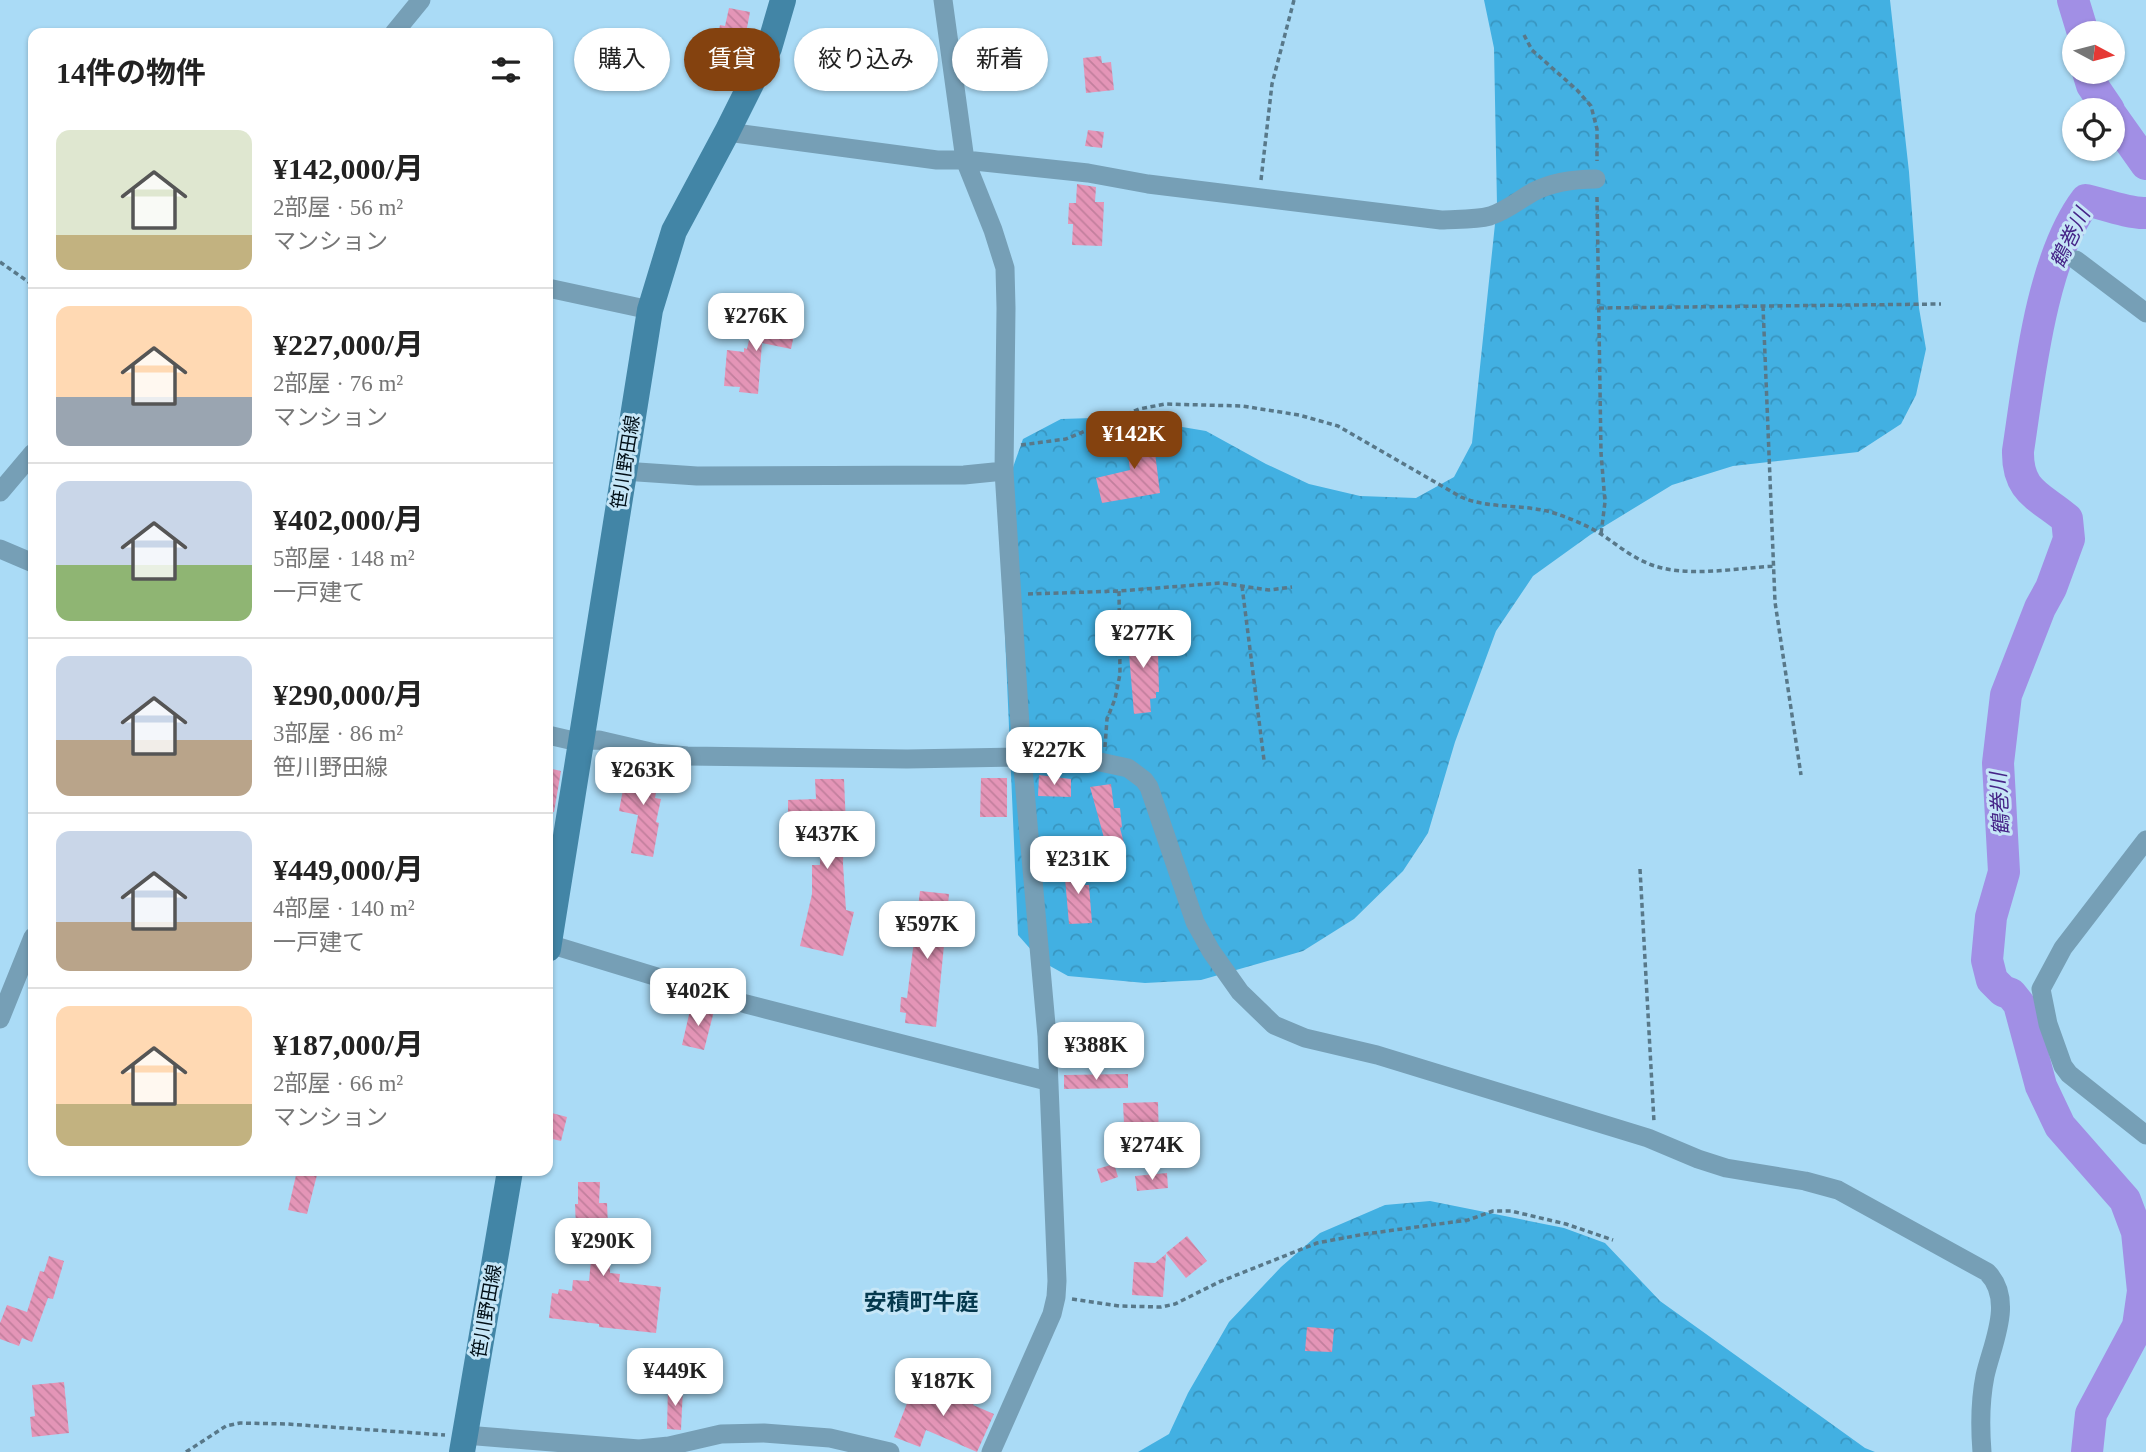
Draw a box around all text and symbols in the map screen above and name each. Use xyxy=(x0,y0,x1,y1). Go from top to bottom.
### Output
north arrow xyxy=(2062,21,2124,84)
map controls xyxy=(2062,21,2125,161)
chip: 購入 xyxy=(574,28,670,91)
chip: 賃貸 xyxy=(684,28,780,91)
chip: 絞り込み xyxy=(794,28,938,91)
chip: 新着 xyxy=(952,28,1048,91)
icon: filters xyxy=(487,51,525,89)
text: 14件の物件 xyxy=(56,56,206,89)
button: locate xyxy=(2062,98,2125,161)
text: ¥142,000/月 xyxy=(273,152,424,185)
icon: home xyxy=(112,158,196,242)
text: 2部屋 · 56 m² xyxy=(273,195,403,220)
water label: 鶴巻川 xyxy=(2045,203,2095,272)
text: マンション xyxy=(273,229,388,254)
pin: ¥276K xyxy=(707,294,805,353)
text: ¥276K xyxy=(724,303,788,328)
text: ¥227,000/月 xyxy=(273,328,424,361)
icon: home xyxy=(112,334,196,418)
text: 2部屋 · 76 m² xyxy=(273,371,403,396)
text: マンション xyxy=(273,405,388,430)
pin: ¥142K xyxy=(1085,412,1183,471)
street label: 笹川野田線 xyxy=(608,414,643,511)
text: ¥142K xyxy=(1102,421,1166,446)
text: ¥402,000/月 xyxy=(273,503,424,536)
icon: home xyxy=(112,509,196,593)
text: 5部屋 · 148 m² xyxy=(273,546,415,571)
text: 一戸建て xyxy=(273,580,365,605)
pin: ¥277K xyxy=(1094,610,1192,670)
text: ¥277K xyxy=(1111,620,1175,645)
text: ¥290,000/月 xyxy=(273,678,424,711)
icon: home xyxy=(112,684,196,768)
text: 3部屋 · 86 m² xyxy=(273,721,403,746)
pin: ¥227K xyxy=(1005,728,1103,787)
text: ¥227K xyxy=(1022,737,1086,762)
pin: ¥263K xyxy=(594,748,692,807)
text: 笹川野田線 xyxy=(273,755,388,780)
text: ¥263K xyxy=(611,757,675,782)
water label: 鶴巻川 xyxy=(1986,770,2014,836)
pin: ¥437K xyxy=(778,812,876,871)
text: ¥437K xyxy=(795,821,859,846)
pin: ¥231K xyxy=(1029,836,1127,896)
text: ¥231K xyxy=(1046,846,1110,871)
text: ¥449,000/月 xyxy=(273,853,424,886)
icon: home xyxy=(112,859,196,943)
text: 4部屋 · 140 m² xyxy=(273,896,415,921)
pin: ¥597K xyxy=(878,902,976,961)
text: ¥597K xyxy=(895,911,959,936)
text: 一戸建て xyxy=(273,930,365,955)
pin: ¥402K xyxy=(649,968,747,1028)
text: ¥402K xyxy=(666,978,730,1003)
pin: ¥388K xyxy=(1047,1023,1145,1082)
text: ¥187,000/月 xyxy=(273,1028,424,1061)
text: ¥388K xyxy=(1064,1032,1128,1057)
icon: home xyxy=(112,1034,196,1118)
text: 2部屋 · 66 m² xyxy=(273,1071,403,1096)
text: マンション xyxy=(273,1105,388,1130)
pin: ¥274K xyxy=(1103,1122,1201,1182)
text: ¥274K xyxy=(1120,1132,1184,1157)
pin: ¥290K xyxy=(554,1218,652,1278)
text: ¥290K xyxy=(571,1228,635,1253)
street label: 笹川野田線 xyxy=(468,1262,505,1360)
district label: 安積町牛庭 xyxy=(864,1290,979,1315)
pin: ¥449K xyxy=(626,1348,724,1408)
text: ¥449K xyxy=(643,1358,707,1383)
pin: ¥187K xyxy=(894,1358,992,1418)
text: ¥187K xyxy=(911,1368,975,1393)

